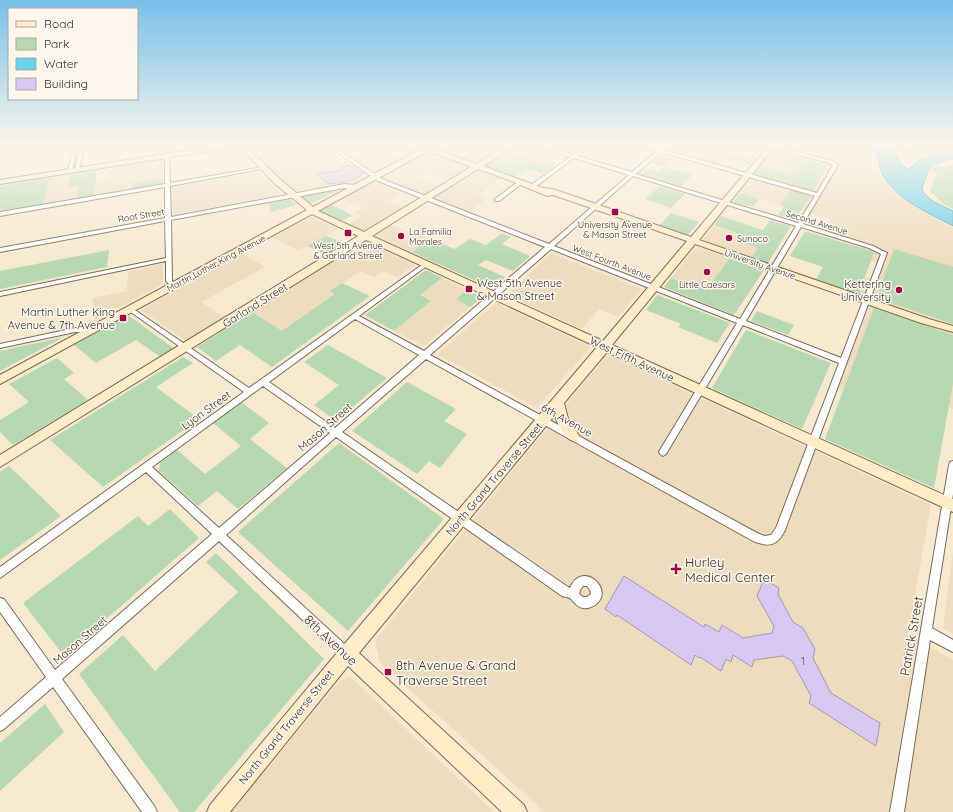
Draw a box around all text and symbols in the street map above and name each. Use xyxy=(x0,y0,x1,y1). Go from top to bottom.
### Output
legend xyxy=(8,8,138,100)
text: Road xyxy=(44,16,74,31)
text: Park xyxy=(44,36,69,51)
text: Water xyxy=(44,56,79,71)
text: Building xyxy=(44,76,88,91)
street label: Root Street xyxy=(117,206,165,224)
marker: University Avenue & Mason Street xyxy=(610,207,620,217)
street label: Second Avenue xyxy=(785,207,849,237)
place label: University Avenue & Mason Street xyxy=(578,219,652,240)
place label: La Familia Morales xyxy=(409,226,452,247)
marker: West 5th Avenue & Garland Street xyxy=(343,228,353,238)
marker: La Familia Morales xyxy=(396,231,406,241)
street label: Martin Luther King Avenue xyxy=(165,232,267,294)
marker: Sunoco xyxy=(724,233,734,243)
place label: Sunoco xyxy=(737,233,768,244)
place label: West 5th Avenue & Garland Street xyxy=(313,240,383,261)
street label: West Fourth Avenue xyxy=(571,242,653,282)
street label: University Avenue xyxy=(723,247,797,281)
marker: Little Caesars xyxy=(702,267,712,277)
place label: West 5th Avenue & Mason Street xyxy=(477,276,562,303)
place label: Kettering University xyxy=(841,277,891,304)
street label: Garland Street xyxy=(220,279,290,331)
place label: Little Caesars xyxy=(679,279,735,290)
marker: West 5th Avenue & Mason Street xyxy=(464,284,474,294)
marker: Kettering University xyxy=(894,285,904,295)
place label: Martin Luther King Avenue & 7th Avenue xyxy=(8,305,115,332)
marker: Martin Luther King Avenue & 7th Avenue xyxy=(118,313,128,323)
street label: West Fifth Avenue xyxy=(587,333,677,385)
street label: Lyon Street xyxy=(178,387,234,433)
street label: Mason Street xyxy=(295,400,355,454)
street label: 6th Avenue xyxy=(539,400,595,440)
street label: North Grand Traverse Street xyxy=(442,419,546,538)
place label: Hurley Medical Center xyxy=(685,554,775,585)
marker: Hurley Medical Center xyxy=(670,563,682,575)
street label: Patrick Street xyxy=(896,595,926,677)
street label: 8th Avenue xyxy=(301,611,361,669)
street label: Mason Street xyxy=(50,613,110,667)
house number: 1 xyxy=(801,654,805,668)
place label: 8th Avenue & Grand Traverse Street xyxy=(396,657,516,688)
street label: North Grand Traverse Street xyxy=(235,667,337,787)
marker: 8th Avenue & Grand Traverse Street xyxy=(383,667,393,677)

